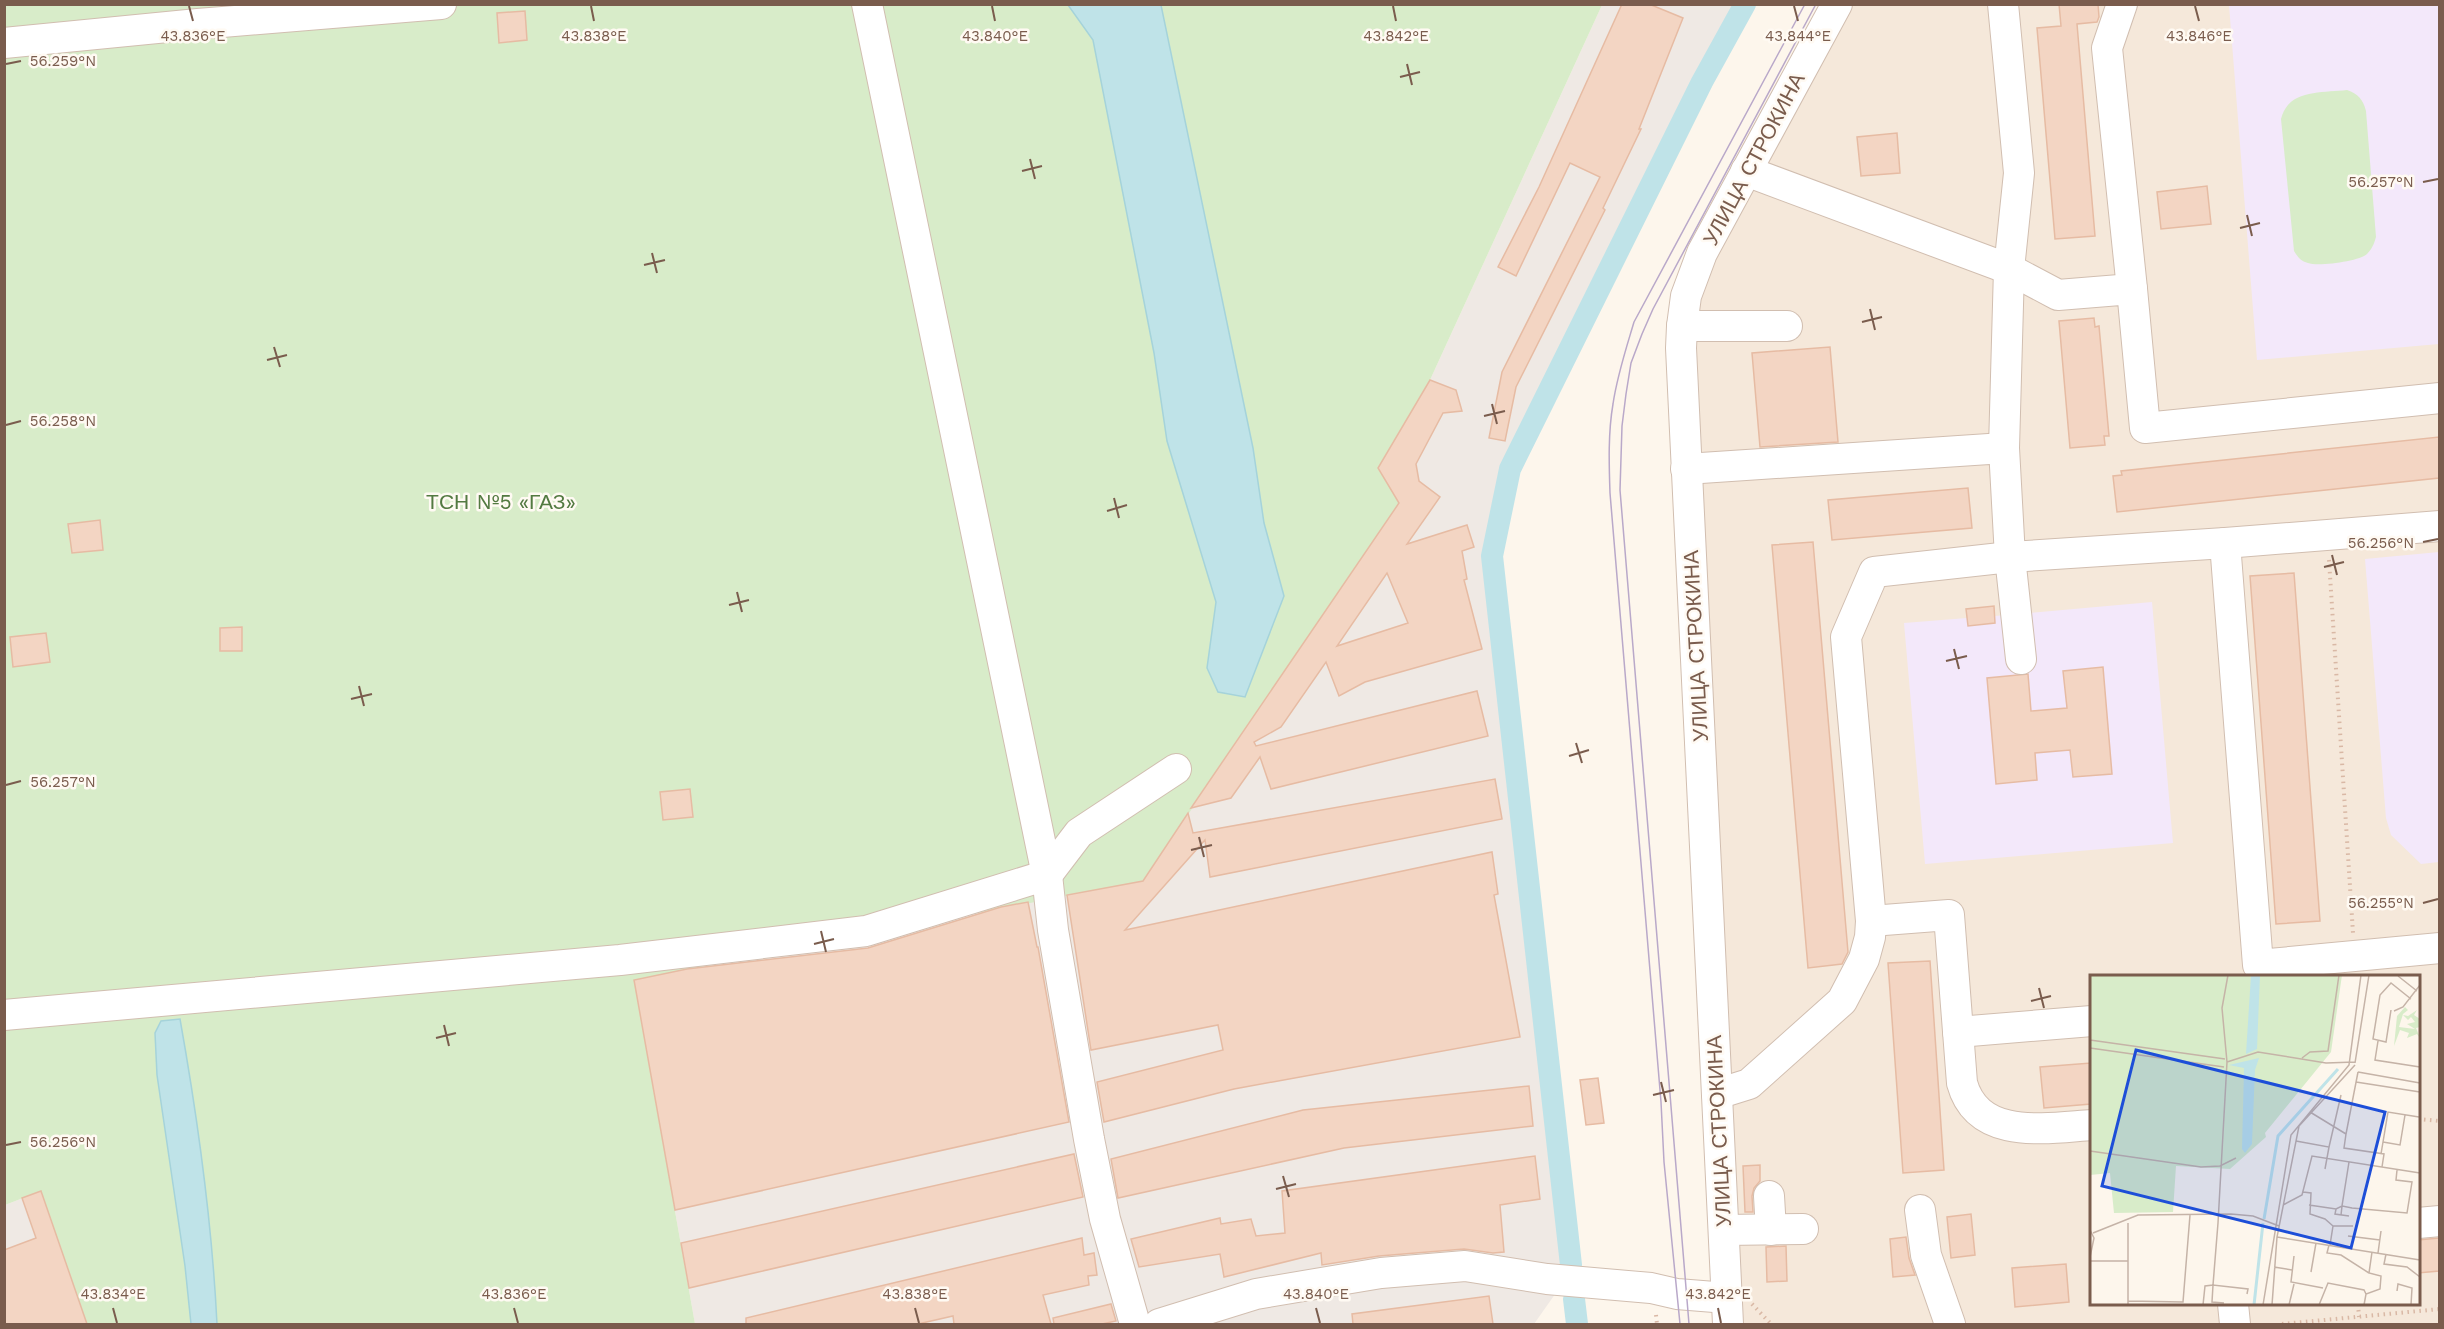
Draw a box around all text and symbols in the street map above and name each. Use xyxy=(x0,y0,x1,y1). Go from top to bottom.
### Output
text: 43.836°E xyxy=(160,27,226,45)
text: 43.838°E xyxy=(561,27,627,45)
text: 43.840°E xyxy=(962,27,1028,45)
text: 43.842°E xyxy=(1363,27,1429,45)
text: 43.844°E xyxy=(1765,27,1831,45)
text: 43.846°E xyxy=(2166,27,2232,45)
text: 56.259°N xyxy=(30,52,96,70)
street label: УЛИЦА СТРОКИНА xyxy=(1697,68,1810,249)
text: 56.257°N xyxy=(2348,173,2414,191)
text: 56.258°N xyxy=(30,412,96,430)
park label: ТСН №5 «ГАЗ» xyxy=(426,489,576,514)
text: 56.256°N xyxy=(2348,534,2414,552)
street label: УЛИЦА СТРОКИНА xyxy=(1678,550,1713,743)
text: 56.257°N xyxy=(30,773,96,791)
text: 56.255°N xyxy=(2348,894,2414,912)
inset map xyxy=(2090,975,2420,1305)
street label: УЛИЦА СТРОКИНА xyxy=(1701,1035,1736,1228)
text: 56.256°N xyxy=(30,1133,96,1151)
text: 43.834°E xyxy=(80,1285,146,1303)
text: 43.836°E xyxy=(481,1285,547,1303)
text: 43.838°E xyxy=(882,1285,948,1303)
text: 43.840°E xyxy=(1283,1285,1349,1303)
text: 43.842°E xyxy=(1685,1285,1751,1303)

